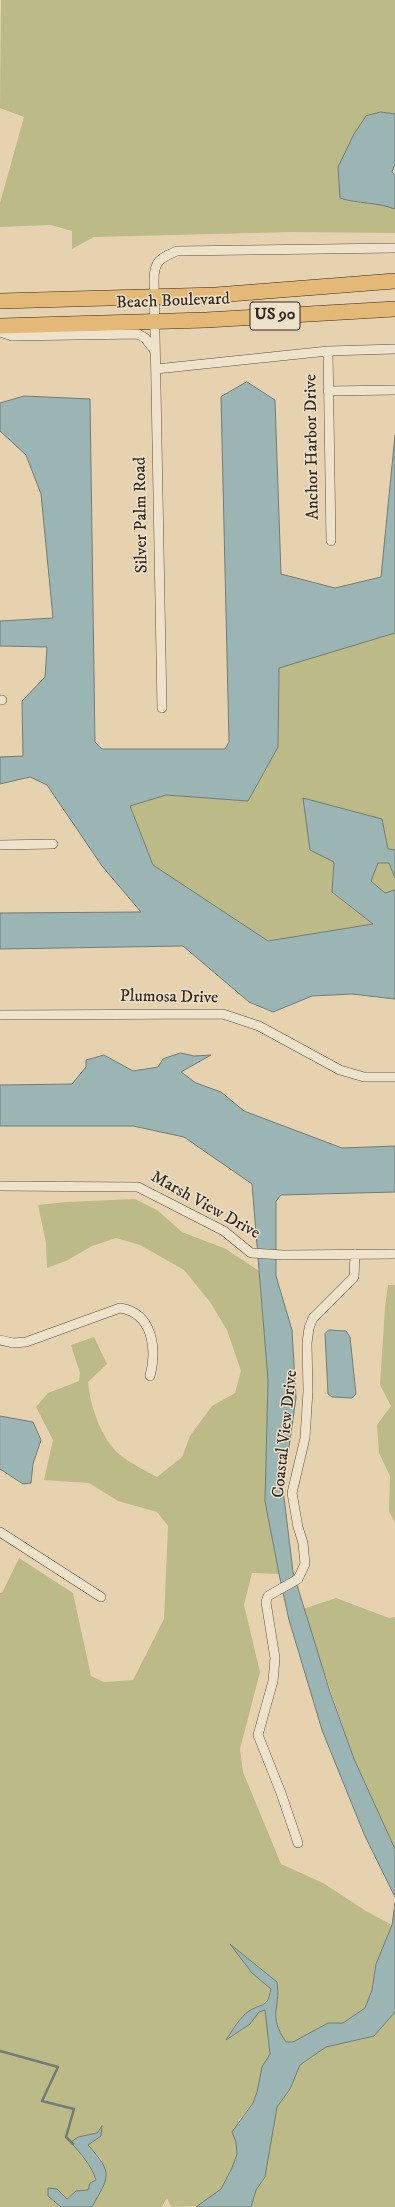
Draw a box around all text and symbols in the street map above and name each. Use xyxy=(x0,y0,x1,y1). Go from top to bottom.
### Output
street label: Beach Boulevard xyxy=(116,290,230,314)
road number: US 90 xyxy=(250,302,300,330)
street label: Anchor Harbor Drive xyxy=(302,374,324,520)
street label: Silver Palm Road xyxy=(131,457,153,573)
street label: Plumosa Drive xyxy=(120,987,218,1009)
street label: Marsh View Drive xyxy=(147,1168,263,1244)
street label: Coastal View Drive xyxy=(269,1369,303,1499)

